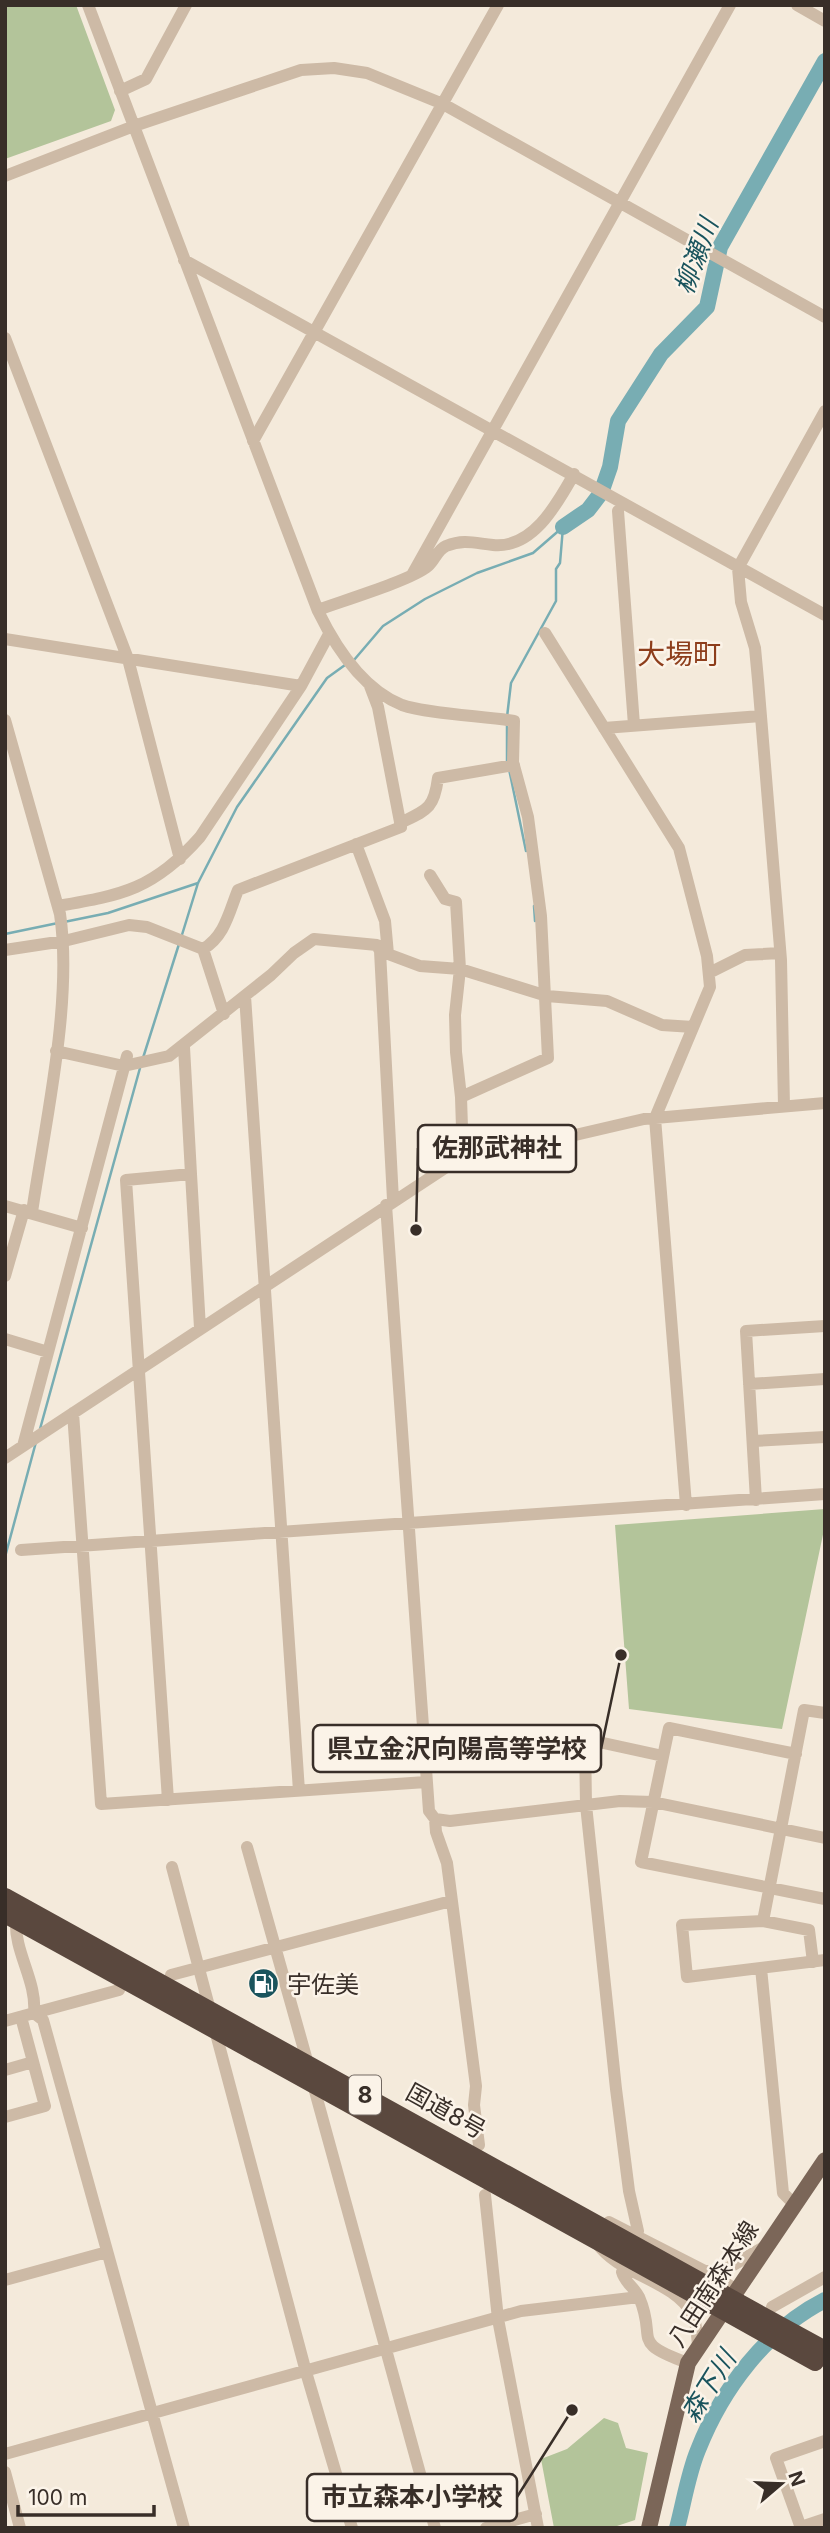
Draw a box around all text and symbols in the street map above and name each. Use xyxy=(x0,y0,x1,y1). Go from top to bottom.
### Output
water label: 柳瀬川 xyxy=(668,211,725,298)
district label: 大場町 xyxy=(637,637,721,671)
callout: 佐那武神社 xyxy=(418,1125,576,1172)
text: 佐那武神社 xyxy=(432,1132,562,1163)
callout: 県立金沢向陽高等学校 xyxy=(313,1725,601,1772)
text: 県立金沢向陽高等学校 xyxy=(327,1733,587,1764)
fuel station icon: 宇佐美 xyxy=(247,1967,281,2001)
place label: 宇佐美 xyxy=(287,1970,359,1999)
road number: 8 xyxy=(349,2076,381,2114)
street label: 国道8号 xyxy=(401,2077,491,2145)
street label: 八田南森本線 xyxy=(662,2216,764,2352)
water label: 森下川 xyxy=(674,2342,743,2427)
north arrow xyxy=(746,2449,816,2519)
text: N xyxy=(783,2468,810,2489)
scale bar xyxy=(18,2474,154,2518)
callout: 市立森本小学校 xyxy=(307,2474,517,2521)
text: 市立森本小学校 xyxy=(321,2481,503,2512)
text: 100 m xyxy=(28,2485,87,2510)

